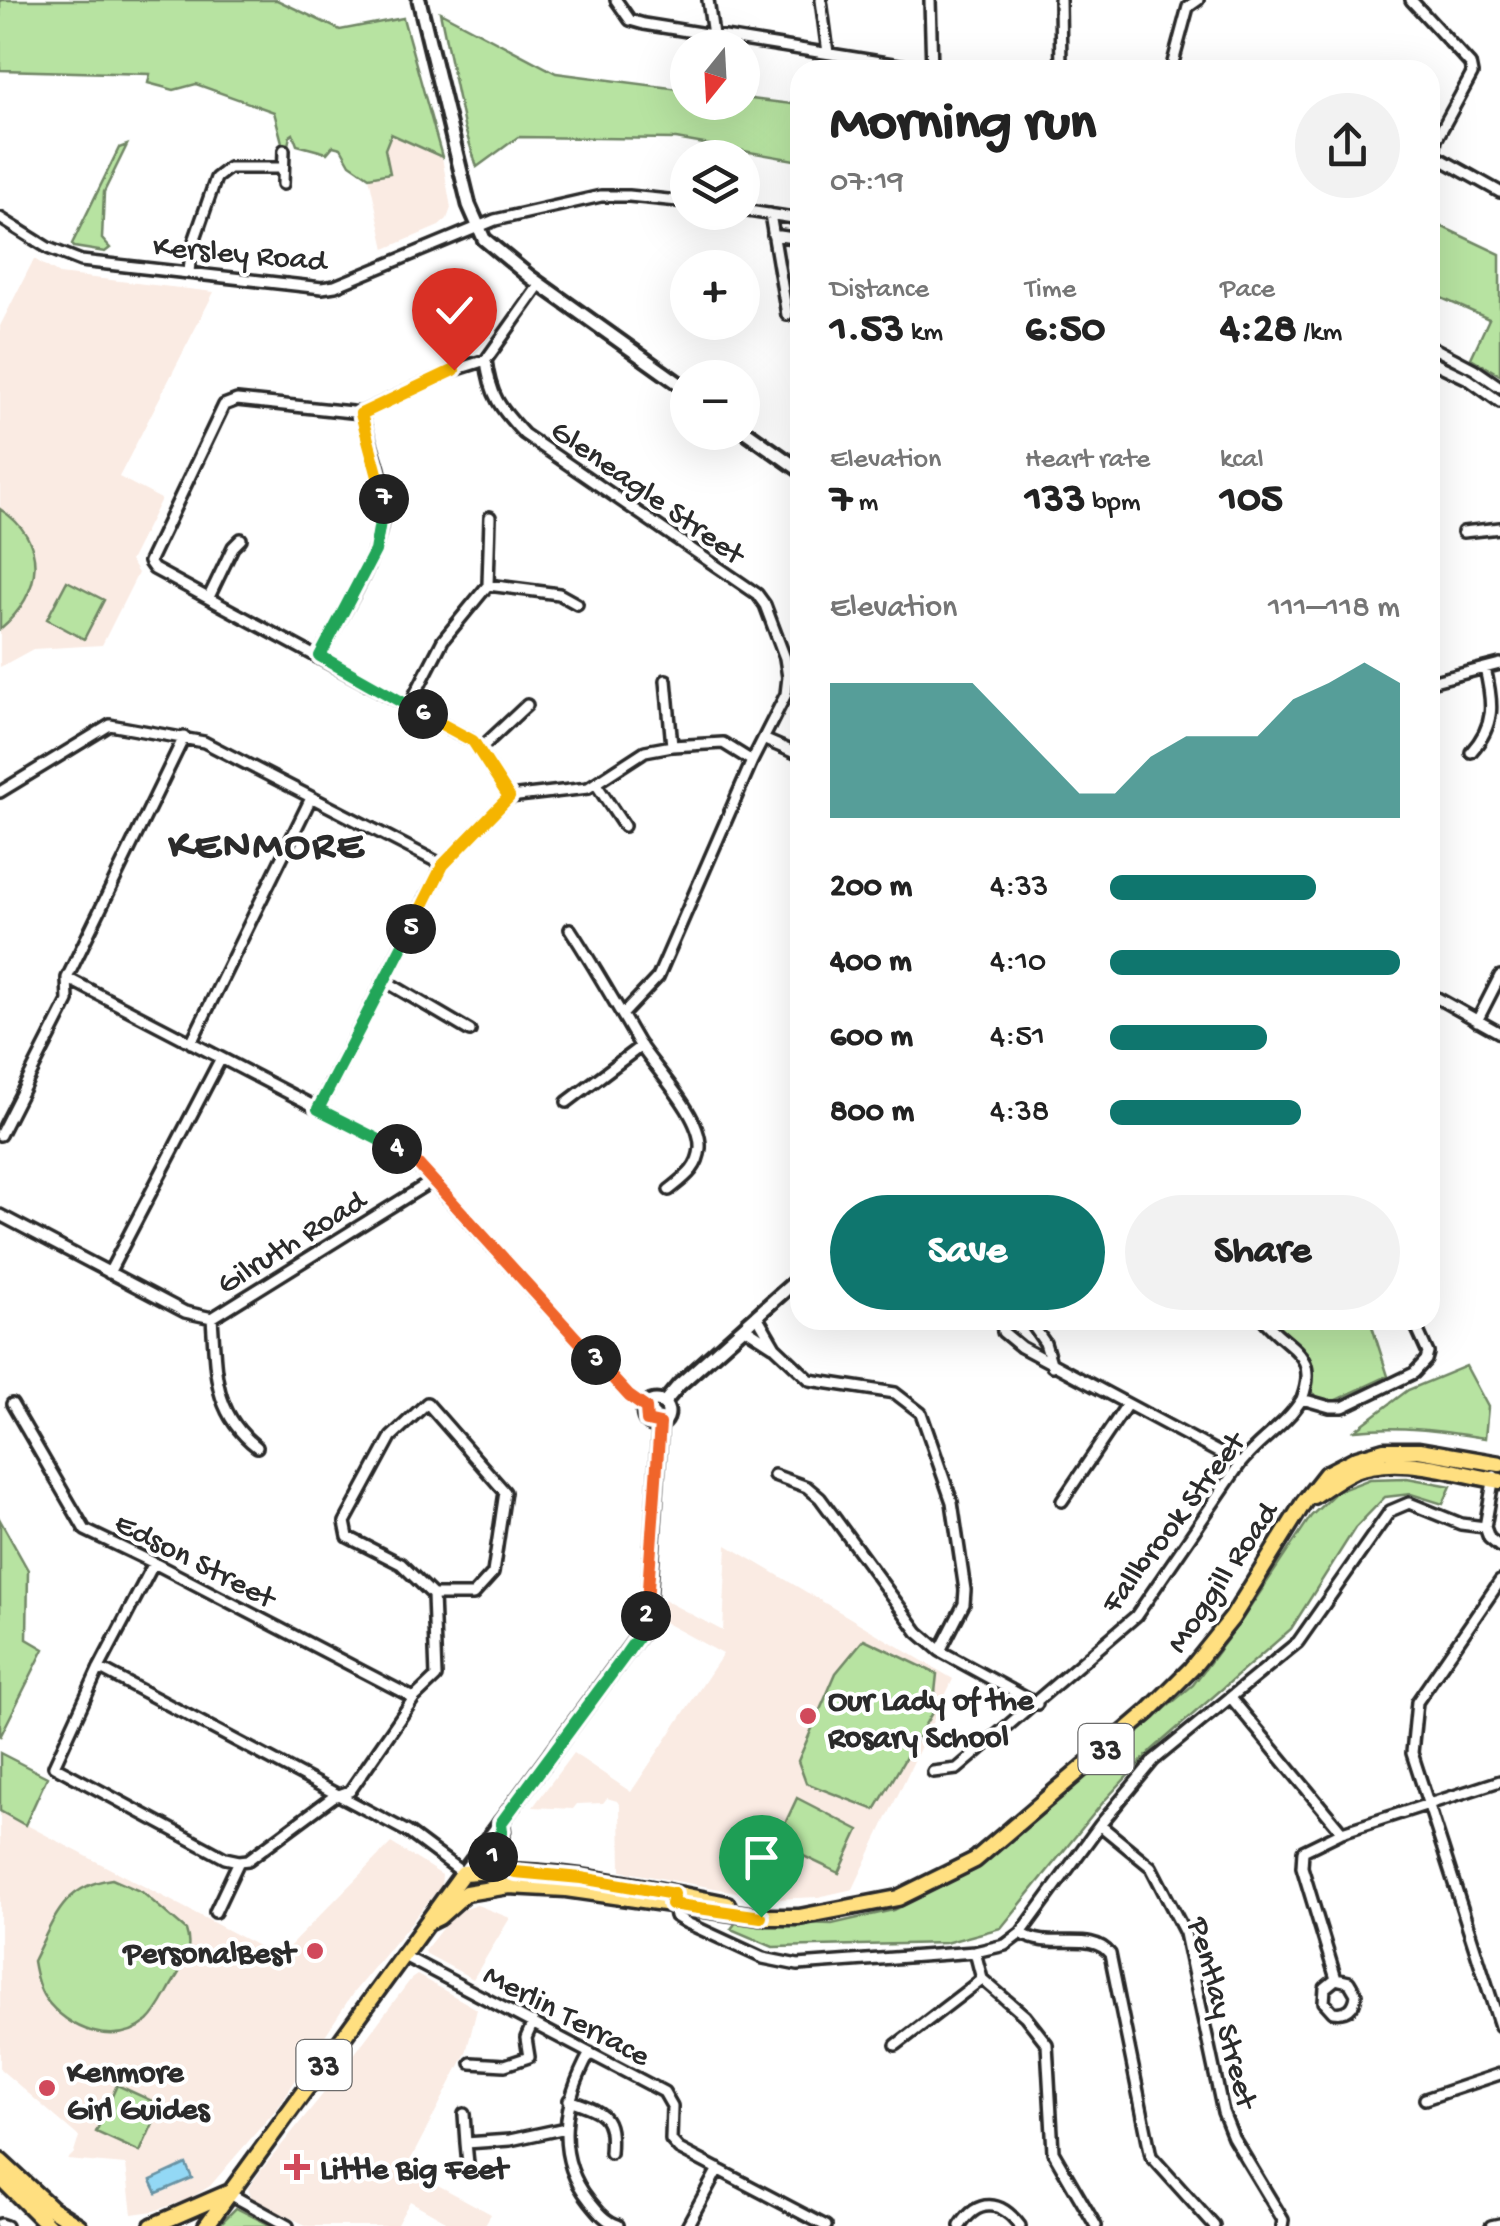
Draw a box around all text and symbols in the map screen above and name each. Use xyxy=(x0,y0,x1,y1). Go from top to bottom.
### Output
north arrow xyxy=(670,30,760,120)
map controls xyxy=(670,30,760,450)
button: share xyxy=(1295,93,1400,198)
text: Morning run xyxy=(830,94,1096,158)
button: layers xyxy=(670,140,760,230)
text: 07:19 xyxy=(830,164,904,202)
street label: Kersley Road xyxy=(151,229,330,283)
button: + xyxy=(670,250,760,340)
pin xyxy=(412,268,497,371)
text: Distance xyxy=(830,274,929,307)
text: Time xyxy=(1025,274,1076,307)
text: Pace xyxy=(1220,274,1275,307)
icon: check xyxy=(427,283,482,338)
text: 1.53 xyxy=(830,307,904,356)
text: 6:50 xyxy=(1025,307,1105,356)
text: 4:28 xyxy=(1220,307,1297,356)
text: km xyxy=(904,317,943,350)
text: /km xyxy=(1297,317,1342,350)
button: − xyxy=(670,360,760,450)
street label: Gleneagle Street xyxy=(542,413,753,577)
text: Elevation xyxy=(830,444,941,477)
text: Heart rate xyxy=(1025,444,1150,477)
text: kcal xyxy=(1220,444,1264,477)
pin: 7 xyxy=(359,474,409,524)
text: 7 xyxy=(830,477,852,526)
text: 133 xyxy=(1025,477,1086,526)
text: 105 xyxy=(1220,477,1283,526)
text: 7 xyxy=(377,482,391,515)
text: m xyxy=(852,487,878,520)
text: bpm xyxy=(1086,487,1141,520)
text: Elevation xyxy=(830,590,957,628)
text: 111–118 m xyxy=(1268,590,1400,628)
pin: 6 xyxy=(398,689,448,739)
text: 6 xyxy=(416,697,430,730)
district label: KENMORE xyxy=(168,824,366,873)
text: 200 m xyxy=(830,869,912,907)
text: 4:33 xyxy=(990,869,1048,907)
pin: 5 xyxy=(386,904,436,954)
text: 5 xyxy=(404,912,418,945)
text: 400 m xyxy=(830,944,912,982)
text: 4:10 xyxy=(990,944,1046,982)
text: 600 m xyxy=(830,1019,913,1057)
text: 4:51 xyxy=(990,1019,1045,1057)
text: 800 m xyxy=(830,1094,914,1132)
text: 4:38 xyxy=(990,1094,1049,1132)
pin: 4 xyxy=(372,1124,422,1174)
text: 4 xyxy=(390,1132,404,1165)
street label: Gilruth Road xyxy=(211,1182,376,1305)
button: Save xyxy=(830,1195,1105,1310)
button: Share xyxy=(1125,1195,1400,1310)
pin: 3 xyxy=(571,1335,621,1385)
text: 3 xyxy=(589,1343,603,1376)
street label: Fallbrook Street xyxy=(1094,1424,1257,1623)
street label: Moggill Road xyxy=(1160,1494,1290,1661)
street label: Edson Street xyxy=(107,1506,283,1620)
pin: 2 xyxy=(621,1591,671,1641)
text: 2 xyxy=(639,1599,653,1632)
place label: Our Lady of the Rosary School xyxy=(827,1684,1035,1759)
marker: Our Lady of the Rosary School xyxy=(797,1705,819,1727)
road number: 33 xyxy=(1078,1724,1134,1774)
pin xyxy=(719,1815,804,1918)
icon: arrive xyxy=(734,1830,789,1885)
pin: 1 xyxy=(468,1832,518,1882)
text: 1 xyxy=(487,1840,499,1873)
street label: Pentlay Street xyxy=(1176,1913,1265,2116)
place label: PersonalBest xyxy=(121,1937,298,1975)
marker: PersonalBest xyxy=(304,1940,326,1962)
street label: Merlin Terrace xyxy=(476,1958,656,2077)
road number: 33 xyxy=(296,2040,352,2090)
place label: Kenmore Girl Guides xyxy=(66,2056,211,2131)
marker: Kenmore Girl Guides xyxy=(36,2077,58,2099)
place label: Little Big Feet xyxy=(320,2153,510,2191)
marker: Little Big Feet xyxy=(284,2154,310,2180)

